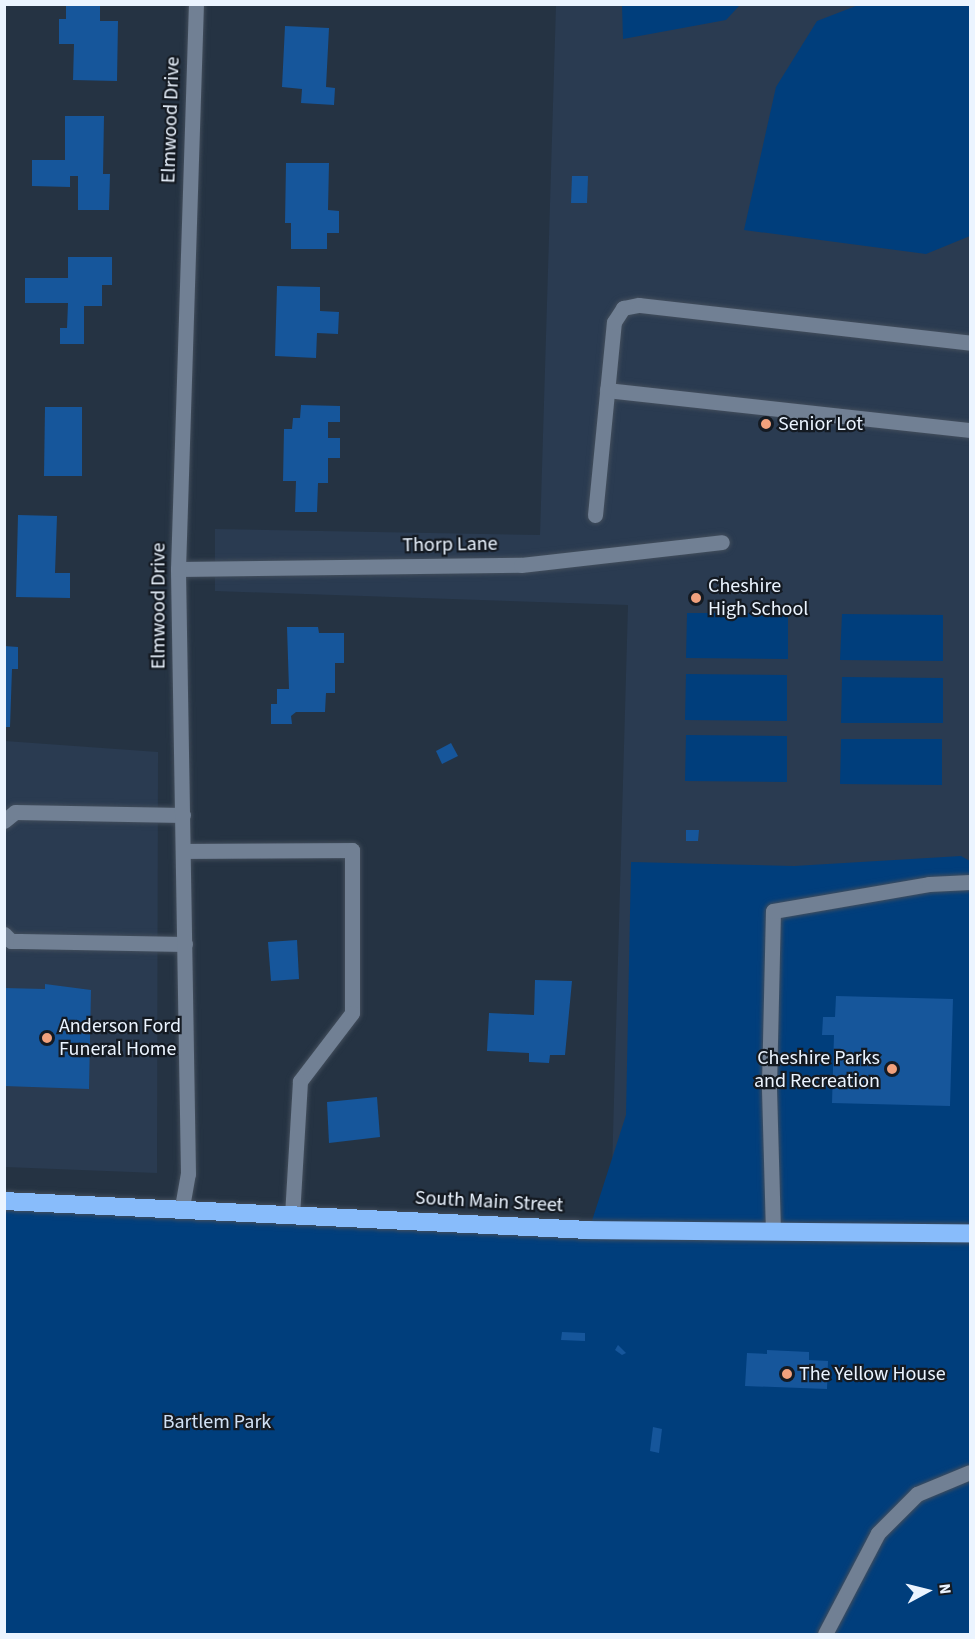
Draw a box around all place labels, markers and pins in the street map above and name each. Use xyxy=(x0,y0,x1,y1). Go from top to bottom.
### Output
place label: Senior Lot xyxy=(778,412,863,436)
marker: Senior Lot xyxy=(759,417,773,431)
place label: Cheshire High School xyxy=(708,574,808,621)
marker: Cheshire High School xyxy=(689,591,703,605)
place label: Anderson Ford Funeral Home xyxy=(59,1014,181,1061)
marker: Anderson Ford Funeral Home xyxy=(40,1031,54,1045)
place label: Cheshire Parks and Recreation xyxy=(754,1046,880,1093)
marker: Cheshire Parks and Recreation xyxy=(885,1062,899,1076)
place label: The Yellow House xyxy=(799,1362,946,1386)
marker: The Yellow House xyxy=(780,1367,794,1381)

